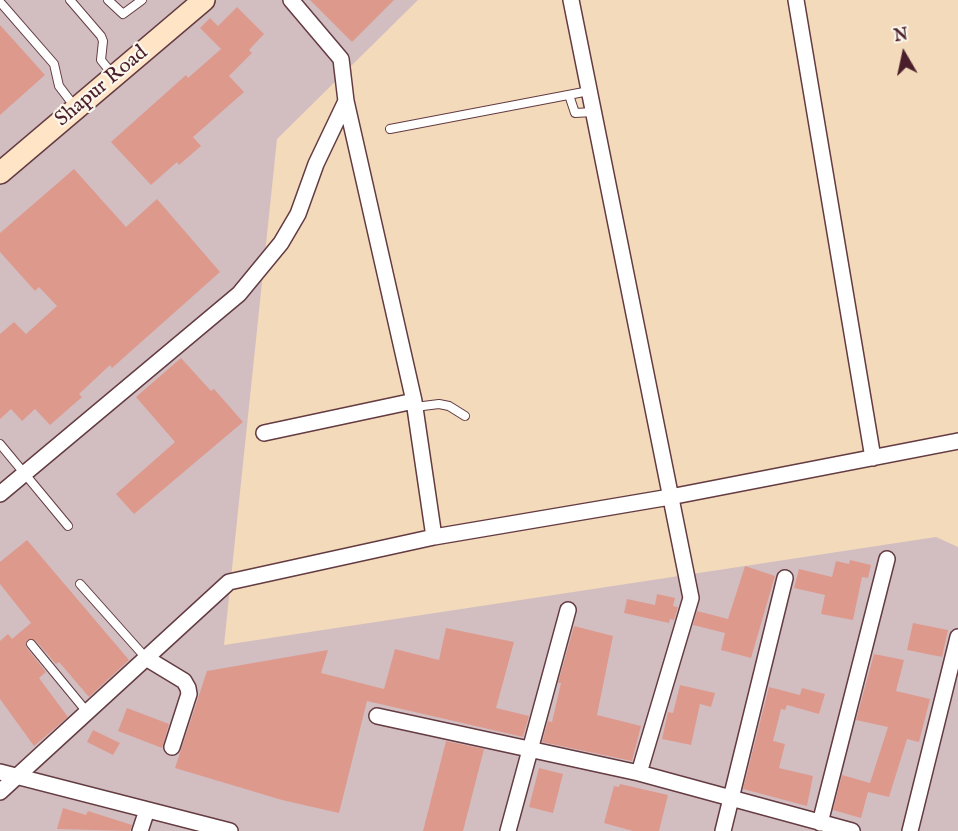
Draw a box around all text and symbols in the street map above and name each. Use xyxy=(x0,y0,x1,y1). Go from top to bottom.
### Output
north arrow xyxy=(874,24,934,84)
text: N xyxy=(893,25,910,47)
street label: Shapur Road xyxy=(51,41,153,133)

